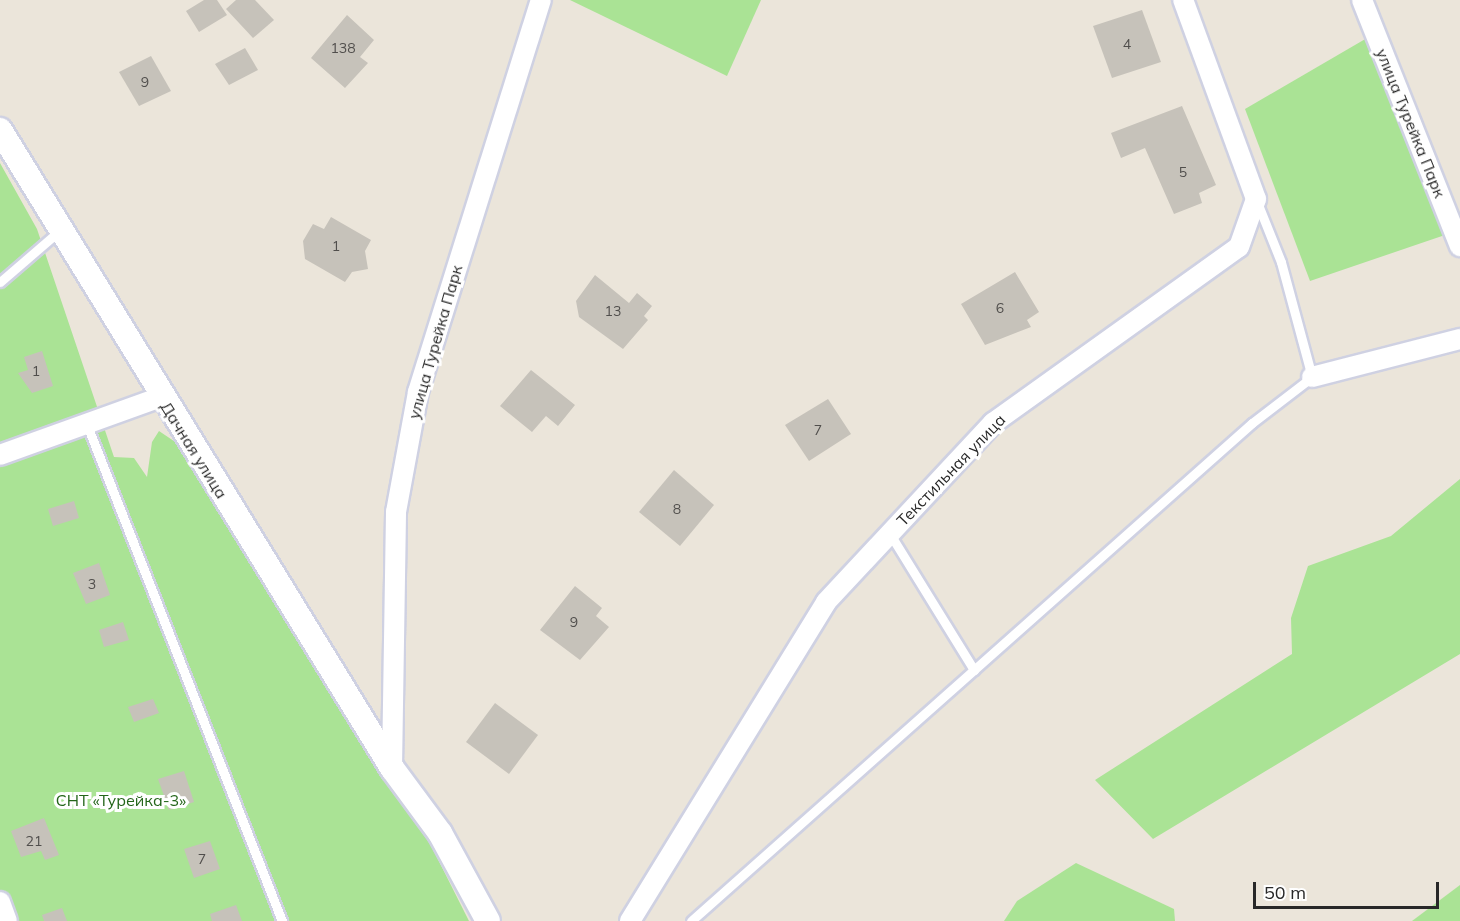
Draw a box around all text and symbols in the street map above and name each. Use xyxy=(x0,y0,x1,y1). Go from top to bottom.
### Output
house number: 4 xyxy=(1123,36,1131,52)
house number: 138 xyxy=(330,40,356,56)
street label: улица Турейка Парк xyxy=(1372,46,1450,200)
house number: 9 xyxy=(141,74,149,90)
house number: 5 xyxy=(1179,164,1187,180)
house number: 1 xyxy=(332,238,340,254)
street label: улица Турейка Парк xyxy=(404,263,466,421)
house number: 6 xyxy=(996,300,1004,316)
house number: 13 xyxy=(605,303,621,319)
house number: 1 xyxy=(32,363,40,379)
street label: Дачная улица xyxy=(157,398,231,502)
street label: Текстильная улица xyxy=(893,410,1009,530)
house number: 7 xyxy=(814,422,822,438)
house number: 8 xyxy=(673,501,681,517)
house number: 3 xyxy=(88,576,96,592)
house number: 9 xyxy=(570,614,578,630)
park label: СНТ «Турейка-3» xyxy=(56,790,186,810)
house number: 21 xyxy=(26,833,42,849)
house number: 7 xyxy=(198,851,206,867)
scale bar xyxy=(1256,870,1442,908)
text: 50 m xyxy=(1264,881,1306,904)

